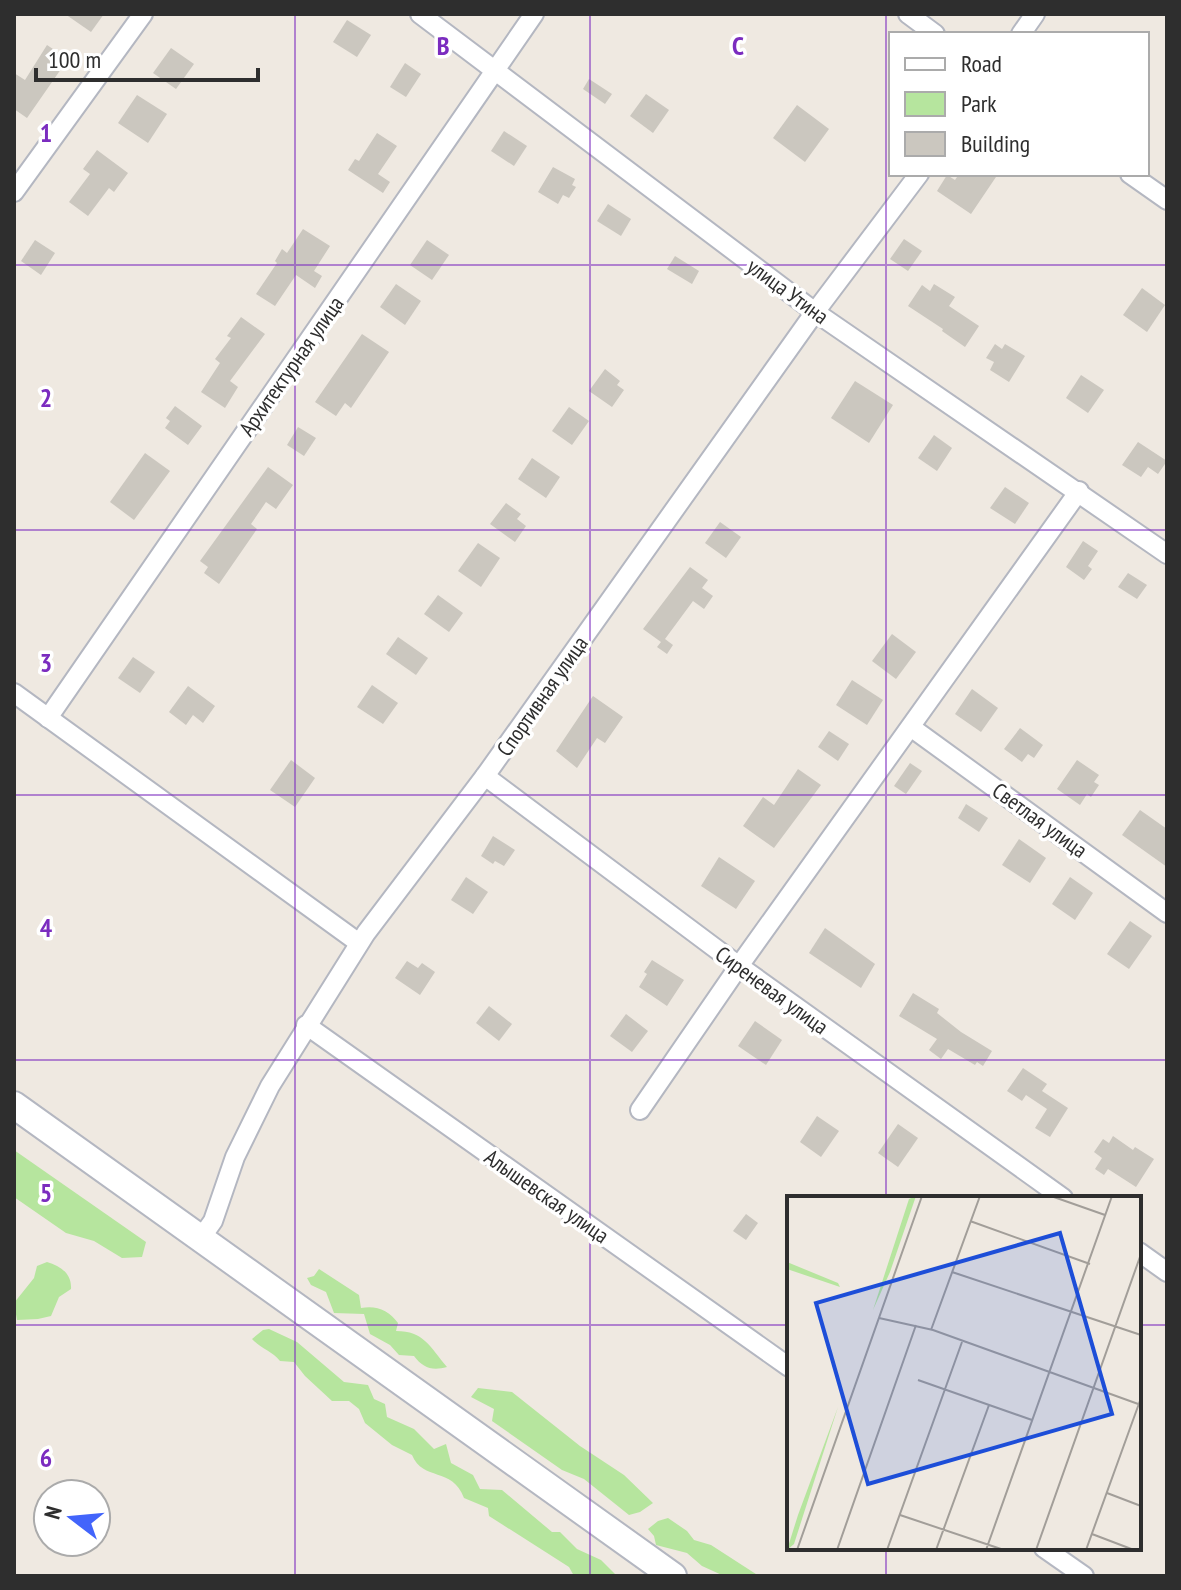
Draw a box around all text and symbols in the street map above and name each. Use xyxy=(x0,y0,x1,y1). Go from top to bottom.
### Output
text: B xyxy=(437,29,450,62)
text: C xyxy=(732,29,744,62)
scale bar xyxy=(36,32,258,82)
legend xyxy=(889,32,1149,176)
text: 100 m xyxy=(48,44,101,75)
text: Road xyxy=(961,48,1002,79)
text: Park xyxy=(961,88,997,119)
text: 1 xyxy=(40,116,52,149)
text: Building xyxy=(961,128,1030,159)
street label: улица Утина xyxy=(742,252,834,330)
street label: Архитектурная улица xyxy=(232,291,350,441)
text: 2 xyxy=(40,381,52,414)
street label: Спортивная улица xyxy=(490,630,594,762)
text: 3 xyxy=(40,646,52,679)
street label: Светлая улица xyxy=(987,776,1093,864)
text: 4 xyxy=(40,911,53,944)
street label: Сиреневая улица xyxy=(710,940,834,1040)
street label: Алышевская улица xyxy=(479,1143,615,1249)
text: 5 xyxy=(40,1176,52,1209)
inset map xyxy=(787,1196,1141,1550)
text: 6 xyxy=(40,1441,52,1474)
north arrow xyxy=(32,1478,112,1558)
text: N xyxy=(38,1503,68,1522)

